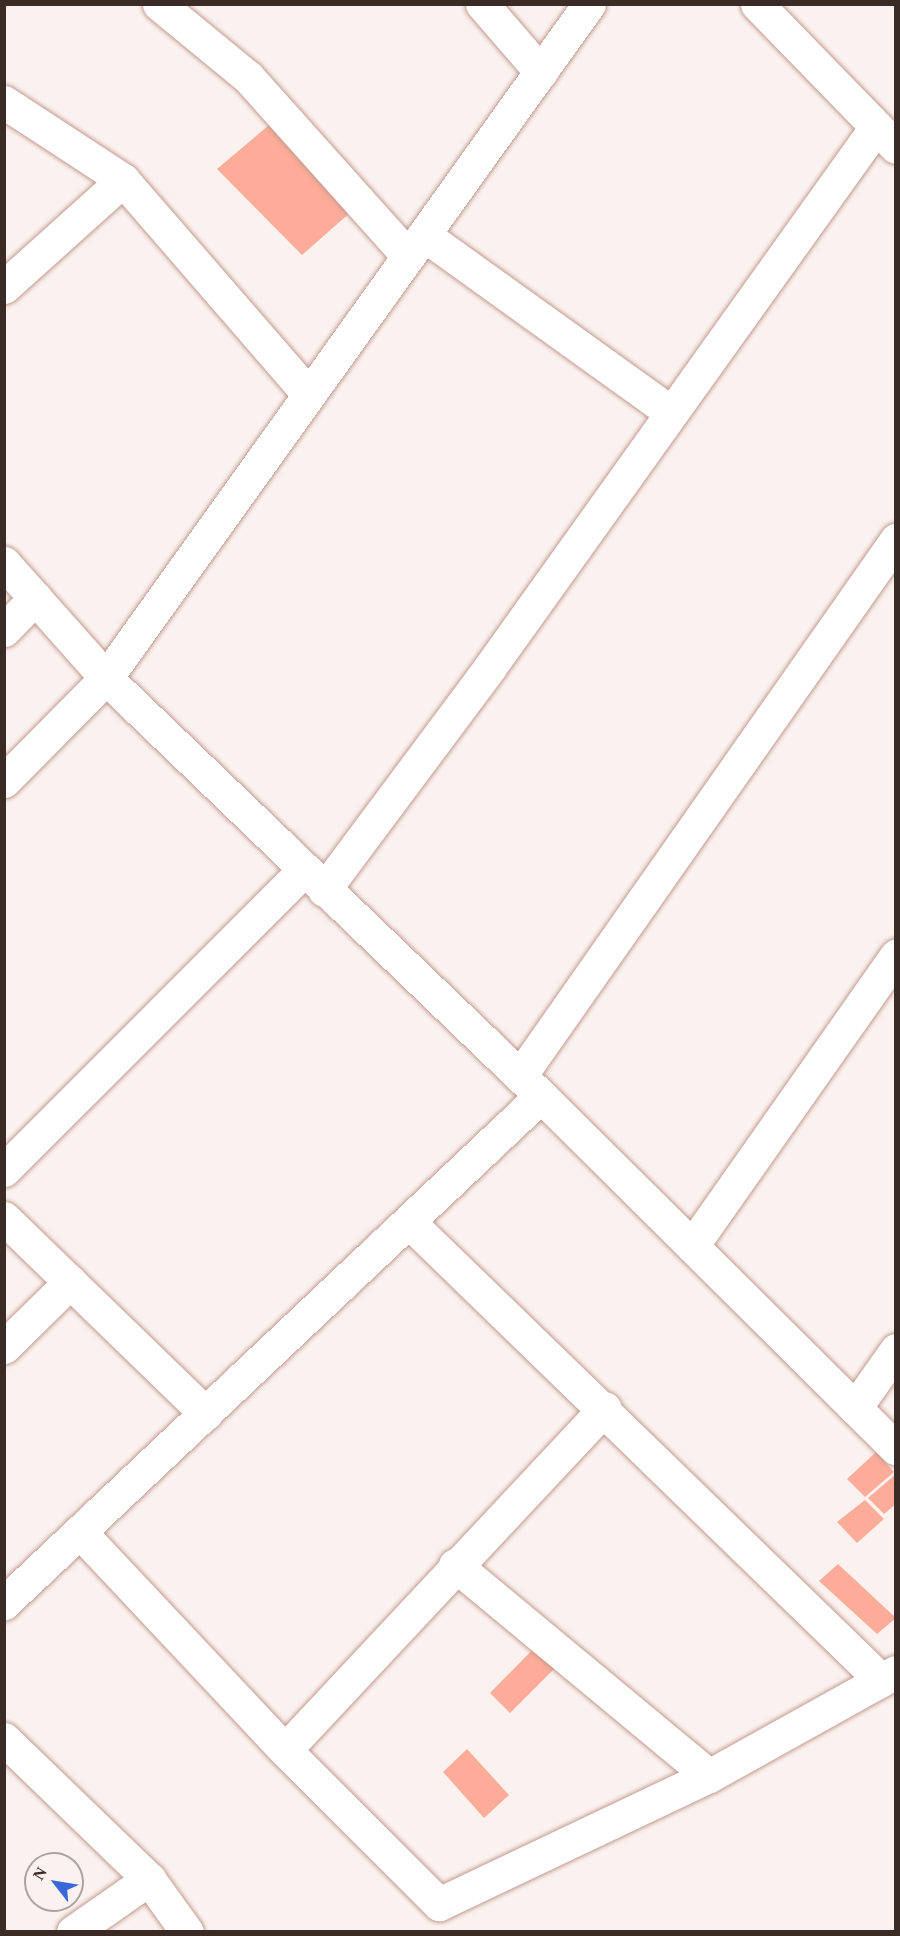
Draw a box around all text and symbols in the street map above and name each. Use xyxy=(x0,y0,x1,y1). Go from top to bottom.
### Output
north arrow xyxy=(24,1852,84,1912)
text: N xyxy=(30,1864,50,1883)

